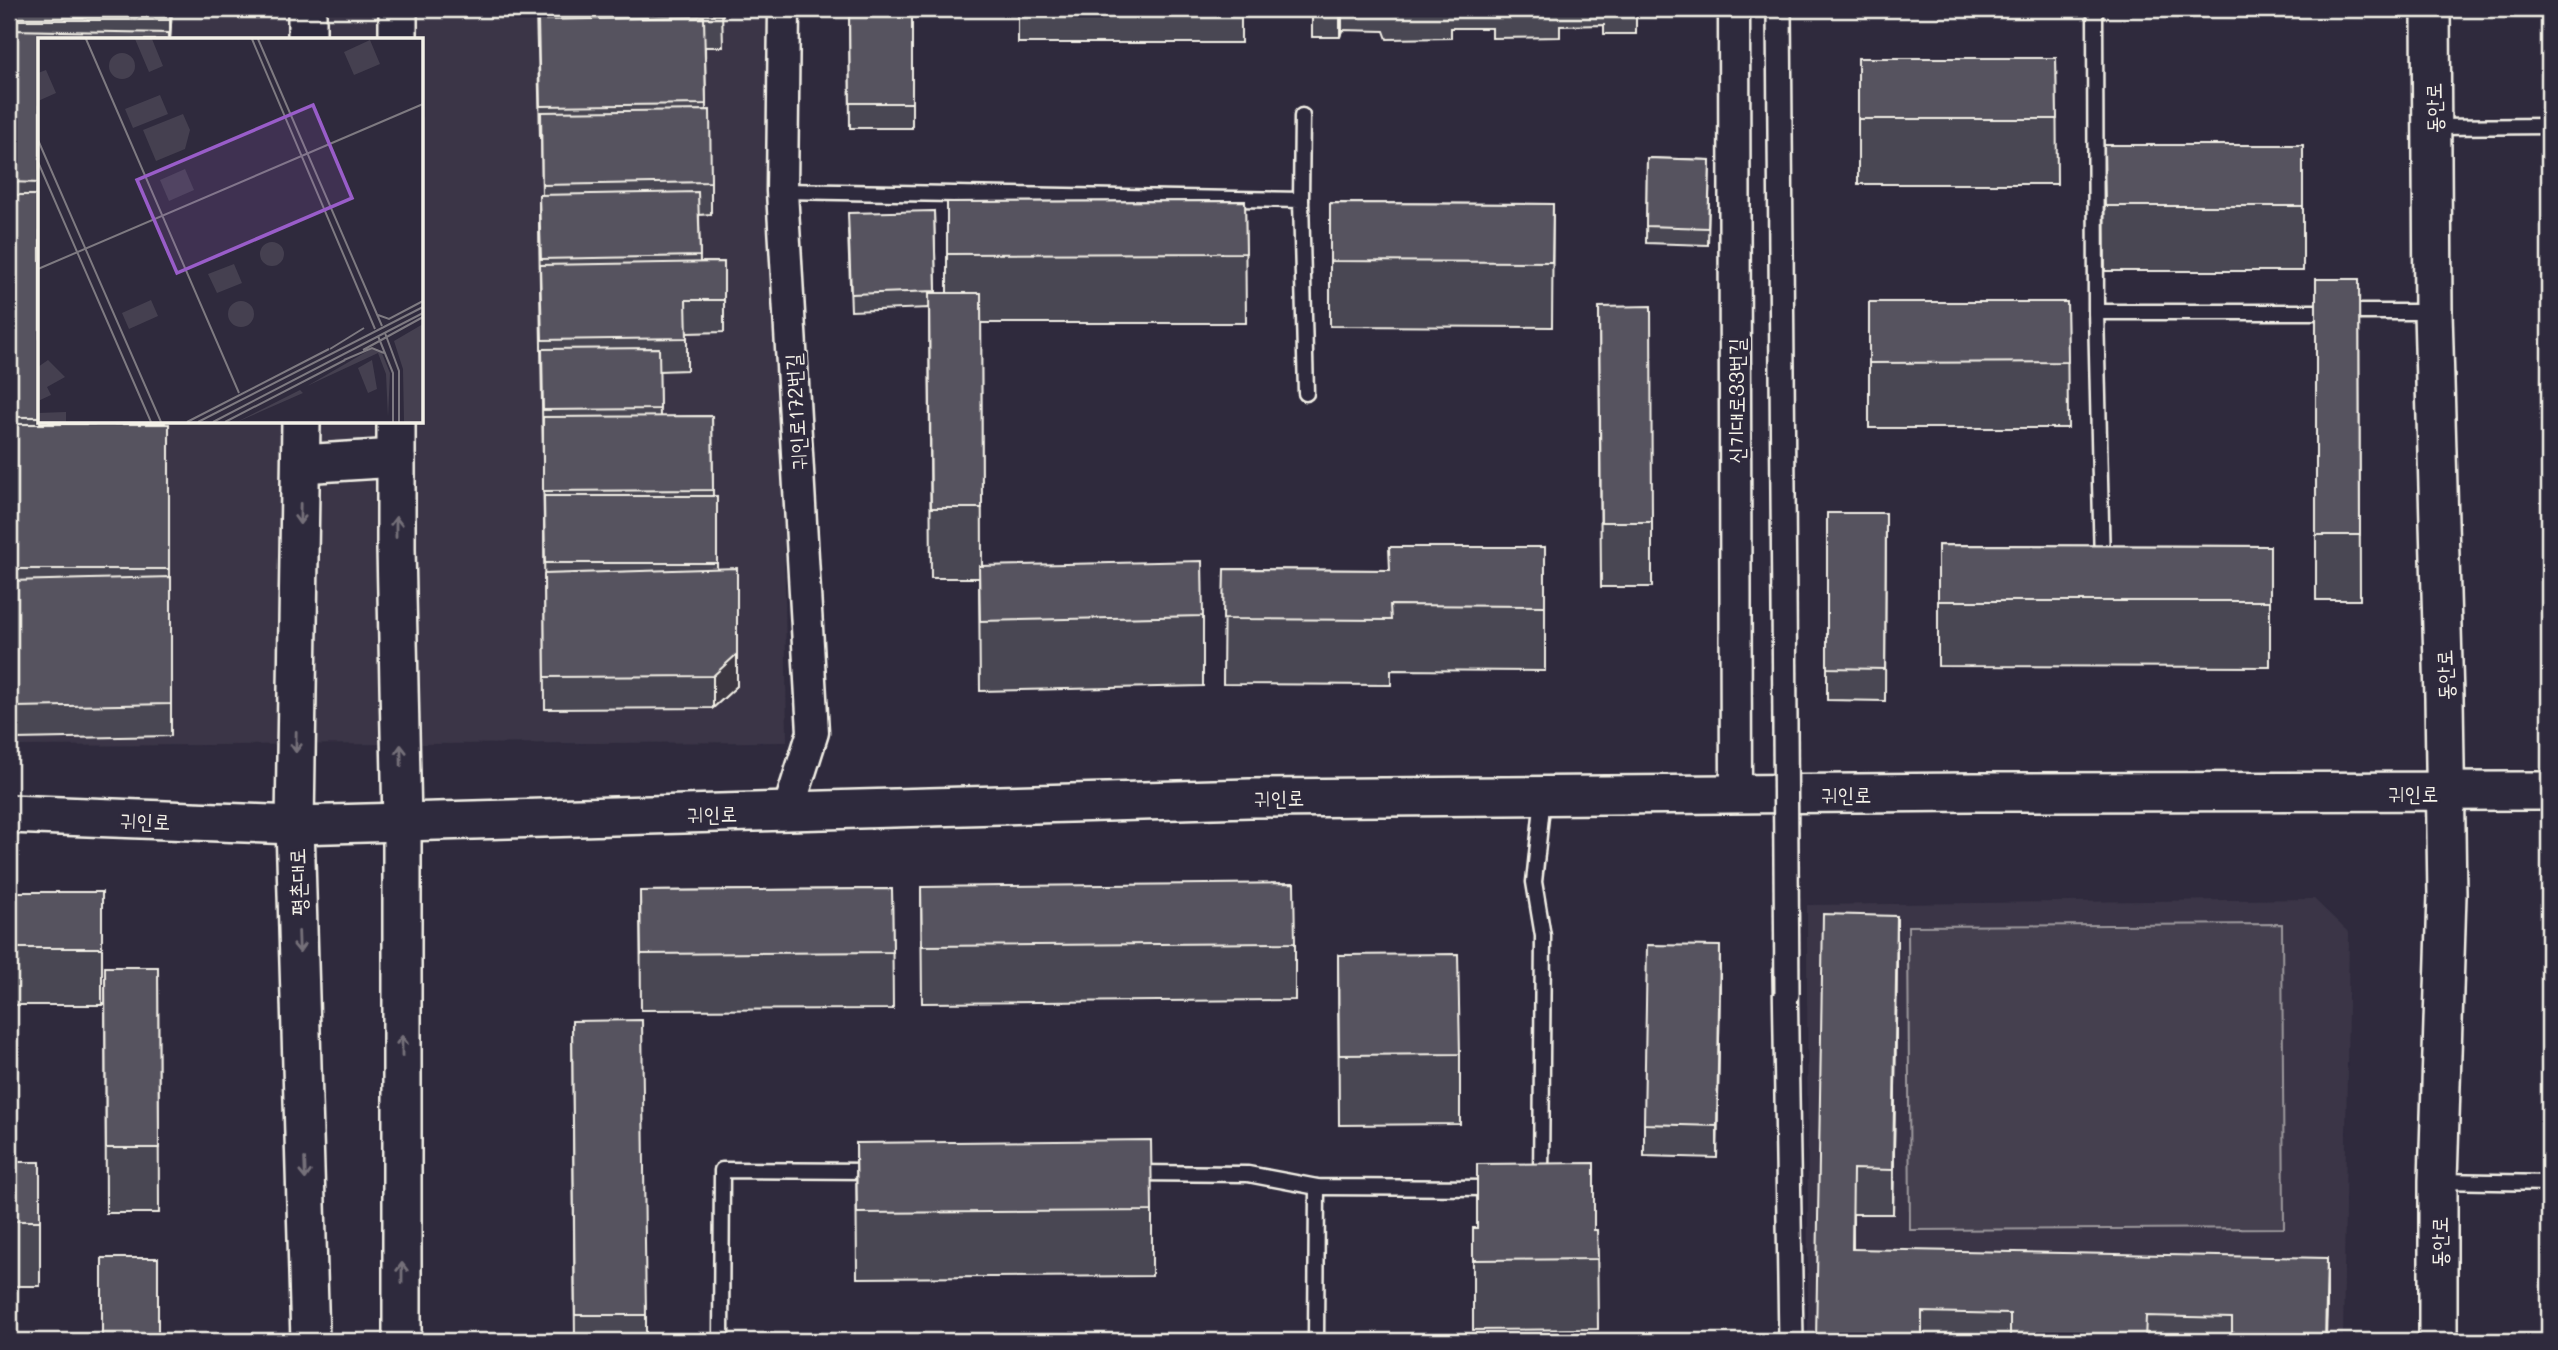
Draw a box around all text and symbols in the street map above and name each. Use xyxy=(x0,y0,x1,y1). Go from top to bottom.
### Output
inset map xyxy=(38,38,424,424)
street label: 동안로 xyxy=(2419,82,2447,134)
street label: 신기대로33번길 xyxy=(1722,338,1749,464)
street label: 귀인로172번길 xyxy=(778,353,812,471)
one-way arrow xyxy=(293,503,307,526)
one-way arrow xyxy=(389,516,403,539)
street label: 동안로 xyxy=(2430,649,2458,701)
one-way arrow xyxy=(289,730,303,753)
one-way arrow xyxy=(394,743,408,766)
street label: 귀인로 xyxy=(2388,779,2438,806)
street label: 귀인로 xyxy=(1821,780,1871,807)
street label: 귀인로 xyxy=(1253,783,1305,811)
street label: 귀인로 xyxy=(686,799,738,827)
street label: 귀인로 xyxy=(119,806,171,834)
street label: 평촌대로 xyxy=(282,848,312,916)
one-way arrow xyxy=(292,930,305,953)
one-way arrow xyxy=(395,1034,409,1057)
one-way arrow xyxy=(299,1157,312,1180)
street label: 동안로 xyxy=(2425,1217,2452,1267)
one-way arrow xyxy=(395,1262,409,1285)

